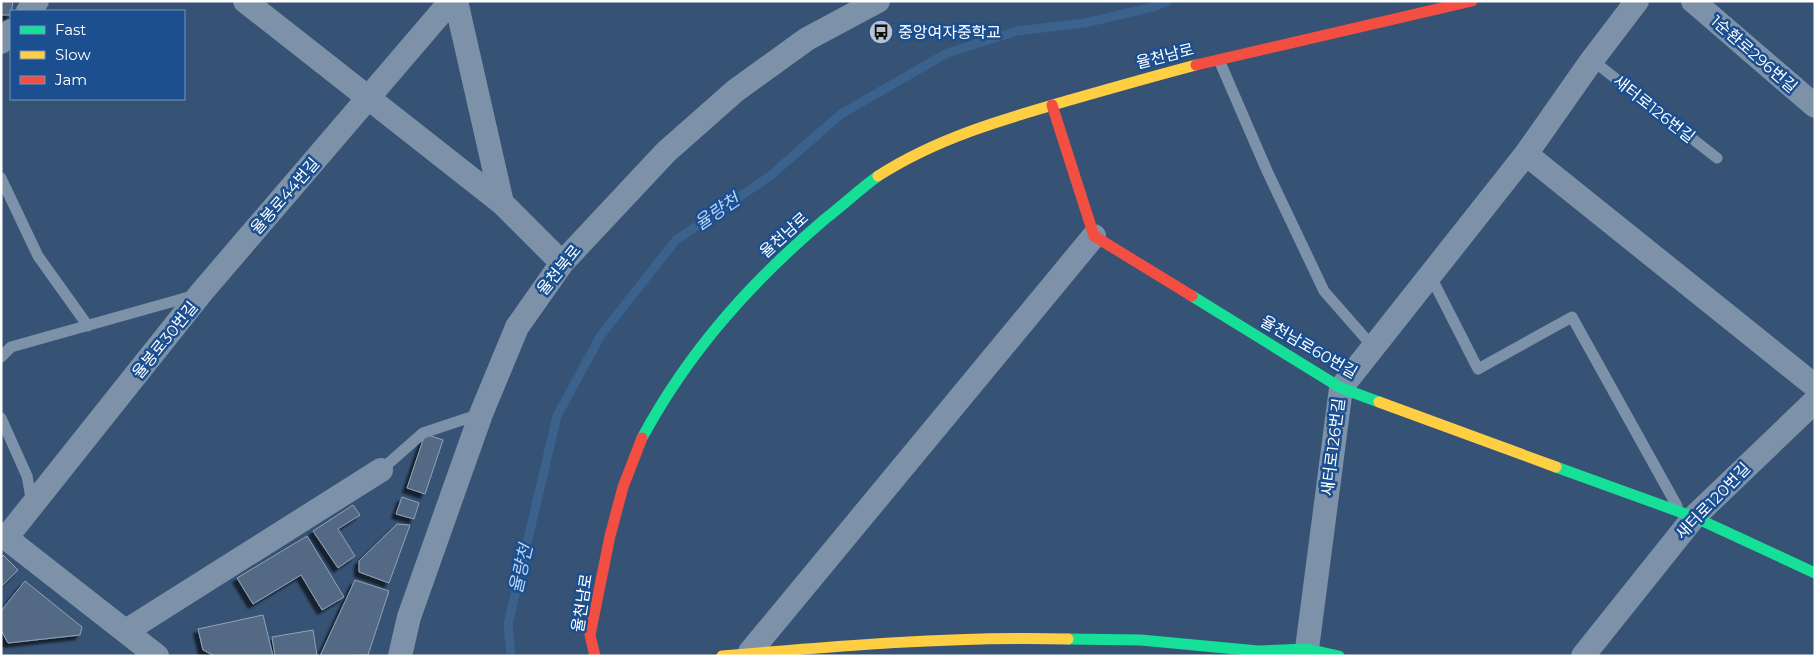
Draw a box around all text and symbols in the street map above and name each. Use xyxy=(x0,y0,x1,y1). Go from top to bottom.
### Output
legend xyxy=(10,10,185,100)
street label: 1순환로296번길 xyxy=(1707,11,1801,97)
bus stop icon: 중앙여자중학교 xyxy=(868,19,894,45)
text: Fast xyxy=(55,20,86,39)
place label: 중앙여자중학교 xyxy=(898,23,1001,42)
street label: 율천남로 xyxy=(1134,40,1196,72)
text: Slow xyxy=(55,45,91,64)
text: Jam xyxy=(54,70,87,89)
street label: 새터로126번길 xyxy=(1609,71,1699,147)
street label: 율봉로44번길 xyxy=(247,154,323,238)
water label: 율량천 xyxy=(690,188,746,235)
street label: 율천남로 xyxy=(756,208,812,262)
street label: 율천북로 xyxy=(533,241,585,299)
street label: 율봉로30번길 xyxy=(128,298,202,382)
street label: 율천남로60번길 xyxy=(1257,312,1361,382)
street label: 새터로126번길 xyxy=(1318,397,1348,497)
street label: 새터로120번길 xyxy=(1672,459,1754,543)
water label: 율량천 xyxy=(505,540,538,596)
street label: 율천남로 xyxy=(568,572,596,634)

